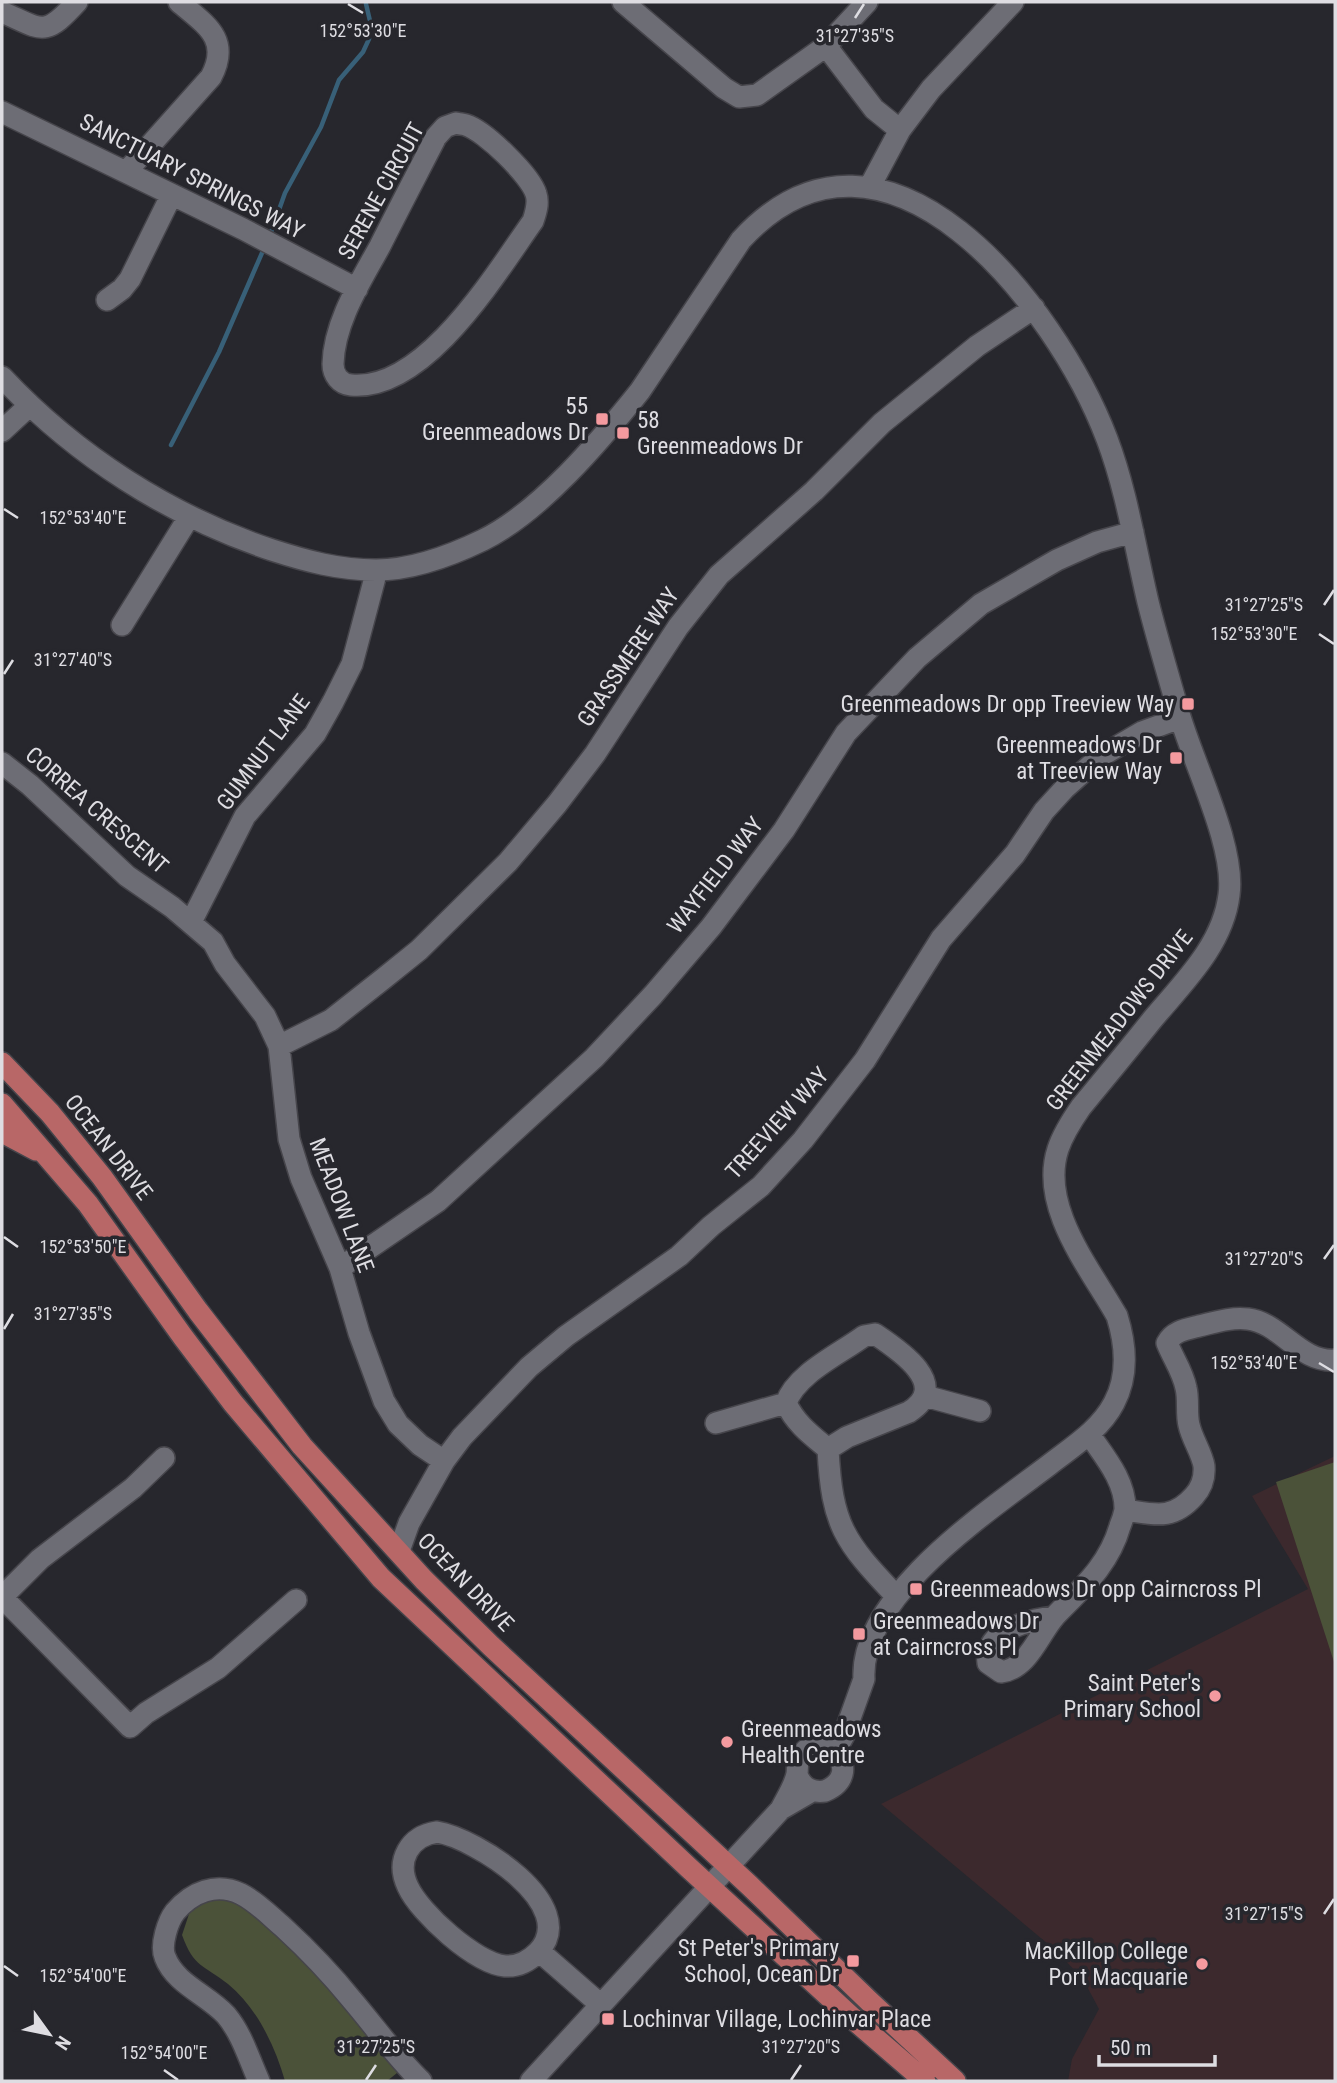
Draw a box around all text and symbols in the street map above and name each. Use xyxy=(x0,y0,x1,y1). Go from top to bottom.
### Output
text: 152°53'30"E xyxy=(320,20,406,41)
text: 31°27'35"S xyxy=(816,25,894,46)
street label: SANCTUARY SPRINGS WAY xyxy=(75,108,308,245)
street label: SERENE CIRCUIT xyxy=(333,118,430,264)
place label: 55 Greenmeadows Dr xyxy=(422,393,588,446)
place label: 58 Greenmeadows Dr xyxy=(637,407,803,460)
marker: 55 Greenmeadows Dr xyxy=(594,411,610,427)
marker: 58 Greenmeadows Dr xyxy=(615,425,631,441)
text: 152°53'40"E xyxy=(40,507,126,528)
street label: GRASSMERE WAY xyxy=(572,583,685,732)
text: 31°27'25"S xyxy=(1225,594,1303,615)
text: 152°53'30"E xyxy=(1211,623,1297,644)
text: 31°27'40"S xyxy=(34,649,112,670)
street label: GUMNUT LANE xyxy=(211,689,316,816)
place label: Greenmeadows Dr opp Treeview Way xyxy=(841,691,1174,718)
marker: Greenmeadows Dr opp Treeview Way xyxy=(1180,696,1196,712)
place label: Greenmeadows Dr at Treeview Way xyxy=(996,732,1162,785)
street label: CORREA CRESCENT xyxy=(20,741,174,880)
marker: Greenmeadows Dr at Treeview Way xyxy=(1168,750,1184,766)
street label: WAYFIELD WAY xyxy=(662,812,769,939)
street label: GREENMEADOWS DRIVE xyxy=(1040,924,1198,1116)
street label: TREEVIEW WAY xyxy=(720,1062,835,1185)
street label: OCEAN DRIVE xyxy=(59,1089,158,1205)
street label: MEADOW LANE xyxy=(303,1134,380,1276)
text: 152°53'50"E xyxy=(40,1236,126,1257)
text: 31°27'20"S xyxy=(1225,1248,1303,1269)
text: 31°27'35"S xyxy=(34,1303,112,1324)
text: 152°53'40"E xyxy=(1211,1352,1297,1373)
street label: OCEAN DRIVE xyxy=(412,1527,519,1637)
place label: Greenmeadows Dr opp Cairncross Pl xyxy=(930,1576,1262,1603)
marker: Greenmeadows Dr opp Cairncross Pl xyxy=(908,1581,924,1597)
place label: Greenmeadows Dr at Cairncross Pl xyxy=(873,1608,1039,1661)
marker: Greenmeadows Dr at Cairncross Pl xyxy=(851,1626,867,1642)
place label: Saint Peter's Primary School xyxy=(1064,1670,1201,1723)
marker: Saint Peter's Primary School xyxy=(1207,1688,1223,1704)
place label: Greenmeadows Health Centre xyxy=(741,1716,882,1769)
marker: Greenmeadows Health Centre xyxy=(719,1734,735,1750)
text: 31°27'15"S xyxy=(1225,1903,1303,1924)
place label: St Peter's Primary School, Ocean Dr xyxy=(678,1935,839,1988)
place label: MacKillop College Port Macquarie xyxy=(1024,1938,1188,1991)
marker: St Peter's Primary School, Ocean Dr xyxy=(845,1953,861,1969)
marker: MacKillop College Port Macquarie xyxy=(1194,1956,1210,1972)
text: 152°54'00"E xyxy=(40,1965,126,1986)
north arrow xyxy=(14,1999,84,2069)
place label: Lochinvar Village, Lochinvar Place xyxy=(622,2006,931,2033)
marker: Lochinvar Village, Lochinvar Place xyxy=(600,2011,616,2027)
scale bar xyxy=(1099,2024,1214,2068)
text: N xyxy=(50,2032,76,2054)
text: 31°27'25"S xyxy=(337,2036,415,2057)
text: 31°27'20"S xyxy=(762,2036,840,2057)
text: 50 m xyxy=(1110,2036,1151,2060)
text: 152°54'00"E xyxy=(121,2042,207,2063)

